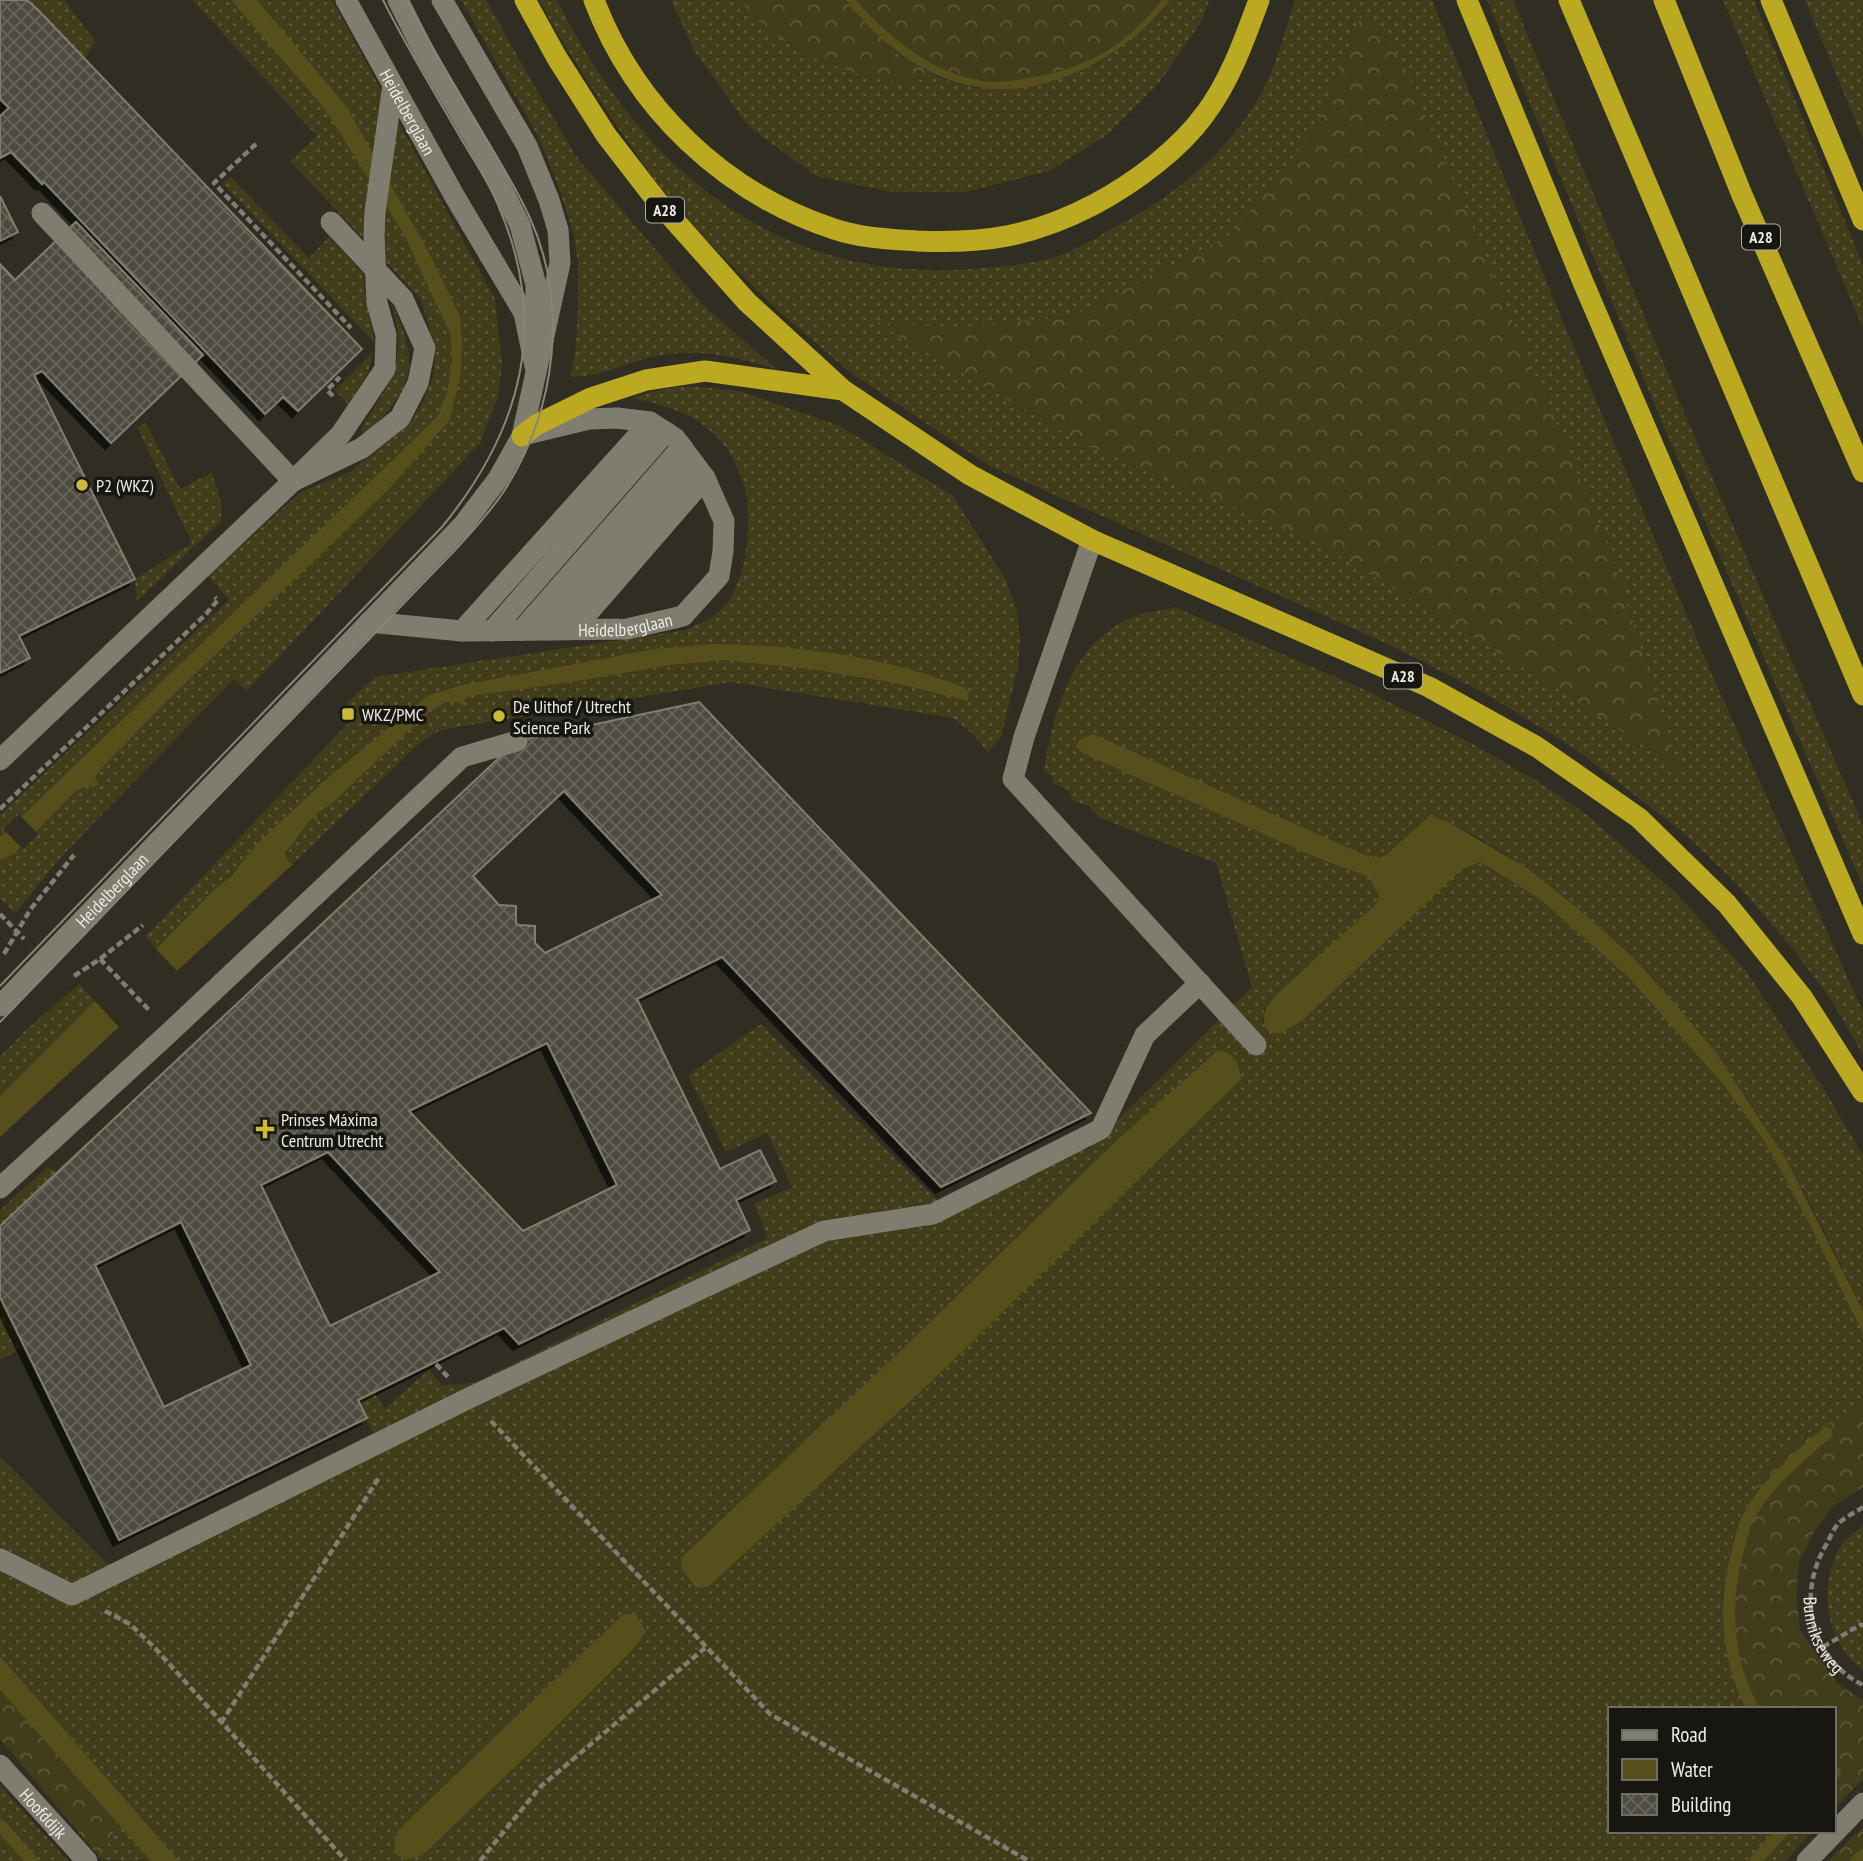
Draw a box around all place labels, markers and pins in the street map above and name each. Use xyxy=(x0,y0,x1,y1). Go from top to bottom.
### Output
place label: P2 (WKZ) xyxy=(96,474,154,497)
marker: P2 (WKZ) xyxy=(74,477,90,493)
place label: De Uithof / Utrecht Science Park xyxy=(513,695,631,739)
place label: WKZ/PMC xyxy=(362,703,424,726)
marker: WKZ/PMC xyxy=(340,706,356,722)
marker: De Uithof / Utrecht Science Park xyxy=(491,708,507,724)
place label: Prinses Máxima Centrum Utrecht xyxy=(281,1108,383,1152)
marker: Prinses Máxima Centrum Utrecht xyxy=(255,1119,275,1139)

